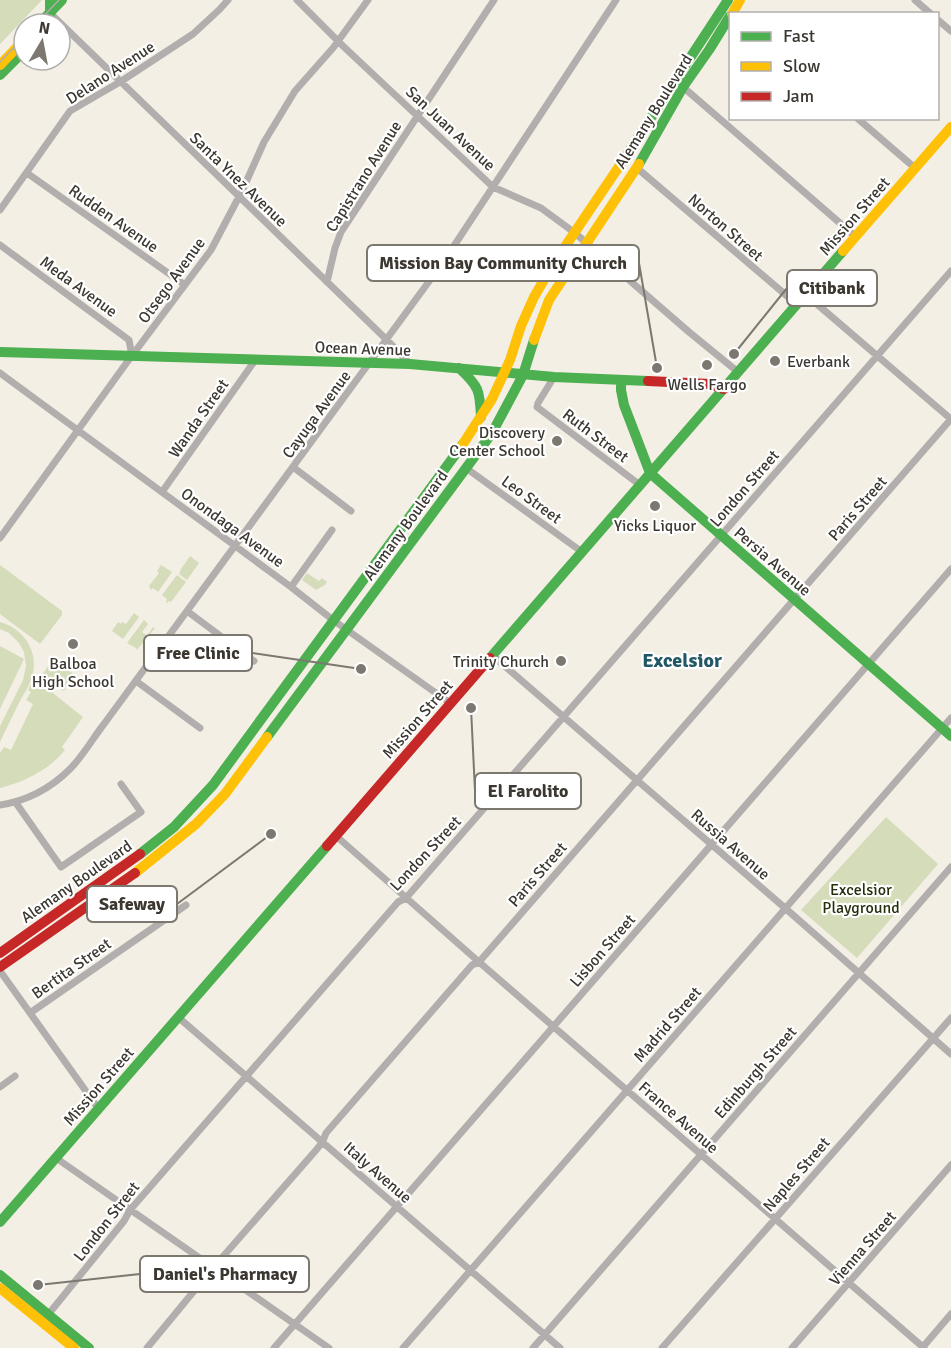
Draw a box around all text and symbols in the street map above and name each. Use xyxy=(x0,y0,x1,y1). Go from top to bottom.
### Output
north arrow xyxy=(12,12,72,72)
legend xyxy=(729,12,939,120)
text: N xyxy=(37,17,52,39)
text: Fast xyxy=(783,25,815,47)
street label: Delano Avenue xyxy=(62,37,159,109)
street label: Alemany Boulevard xyxy=(611,51,697,172)
text: Slow xyxy=(783,55,820,77)
street label: San Juan Avenue xyxy=(401,82,499,175)
text: Jam xyxy=(783,85,814,107)
street label: Capistrano Avenue xyxy=(322,117,406,236)
street label: Santa Ynez Avenue xyxy=(185,128,291,231)
street label: Mission Street xyxy=(815,173,895,260)
street label: Rudden Avenue xyxy=(65,180,162,257)
street label: Norton Street xyxy=(684,190,767,266)
street label: Otsego Avenue xyxy=(134,234,210,328)
callout: Mission Bay Community Church xyxy=(367,245,639,281)
street label: Meda Avenue xyxy=(36,252,121,322)
text: Mission Bay Community Church xyxy=(379,252,627,274)
callout: Citibank xyxy=(787,270,877,306)
text: Citibank xyxy=(799,277,866,299)
street label: Ocean Avenue xyxy=(314,337,411,361)
place label: Everbank xyxy=(787,352,850,372)
marker: Everbank xyxy=(768,354,782,368)
marker: Wells Fargo xyxy=(700,358,714,372)
street label: Cayuga Avenue xyxy=(278,367,355,462)
street label: Wanda Street xyxy=(164,375,234,462)
place label: Wells Fargo xyxy=(667,375,747,395)
street label: Ruth Street xyxy=(558,404,633,467)
place label: Discovery Center School xyxy=(449,423,546,461)
marker: Discovery Center School xyxy=(550,434,564,448)
street label: London Street xyxy=(706,446,784,531)
street label: Alemany Boulevard xyxy=(359,467,452,585)
street label: Leo Street xyxy=(497,471,566,529)
street label: Paris Street xyxy=(824,472,892,545)
street label: Onondaga Avenue xyxy=(177,484,288,572)
marker: Yicks Liquor xyxy=(648,499,662,513)
place label: Yicks Liquor xyxy=(614,516,696,536)
street label: Persia Avenue xyxy=(730,523,815,601)
callout: Free Clinic xyxy=(144,635,252,671)
marker: Balboa High School xyxy=(66,637,80,651)
text: Free Clinic xyxy=(156,642,240,664)
district label: Excelsior xyxy=(642,648,722,673)
place label: Trinity Church xyxy=(453,652,549,672)
place label: Balboa High School xyxy=(32,654,114,692)
marker: Trinity Church xyxy=(554,654,568,668)
street label: Mission Street xyxy=(378,676,458,763)
callout: El Farolito xyxy=(475,773,581,809)
text: El Farolito xyxy=(487,780,569,802)
street label: Russia Avenue xyxy=(687,805,774,884)
street label: London Street xyxy=(386,812,466,896)
street label: Alemany Boulevard xyxy=(17,836,136,928)
street label: Paris Street xyxy=(504,838,572,911)
park label: Excelsior Playground xyxy=(822,880,900,918)
callout: Safeway xyxy=(87,886,177,922)
text: Safeway xyxy=(99,893,165,915)
street label: Lisbon Street xyxy=(566,910,640,991)
street label: Bertita Street xyxy=(28,934,116,1004)
street label: Madrid Street xyxy=(629,982,706,1067)
street label: Edinburgh Street xyxy=(710,1022,802,1123)
street label: Mission Street xyxy=(59,1043,139,1130)
street label: France Avenue xyxy=(634,1078,722,1158)
street label: Naples Street xyxy=(759,1133,835,1216)
street label: Italy Avenue xyxy=(339,1138,416,1208)
street label: London Street xyxy=(69,1177,144,1265)
street label: Vienna Street xyxy=(825,1207,901,1290)
callout: Daniel's Pharmacy xyxy=(140,1256,309,1292)
text: Daniel's Pharmacy xyxy=(153,1263,297,1285)

